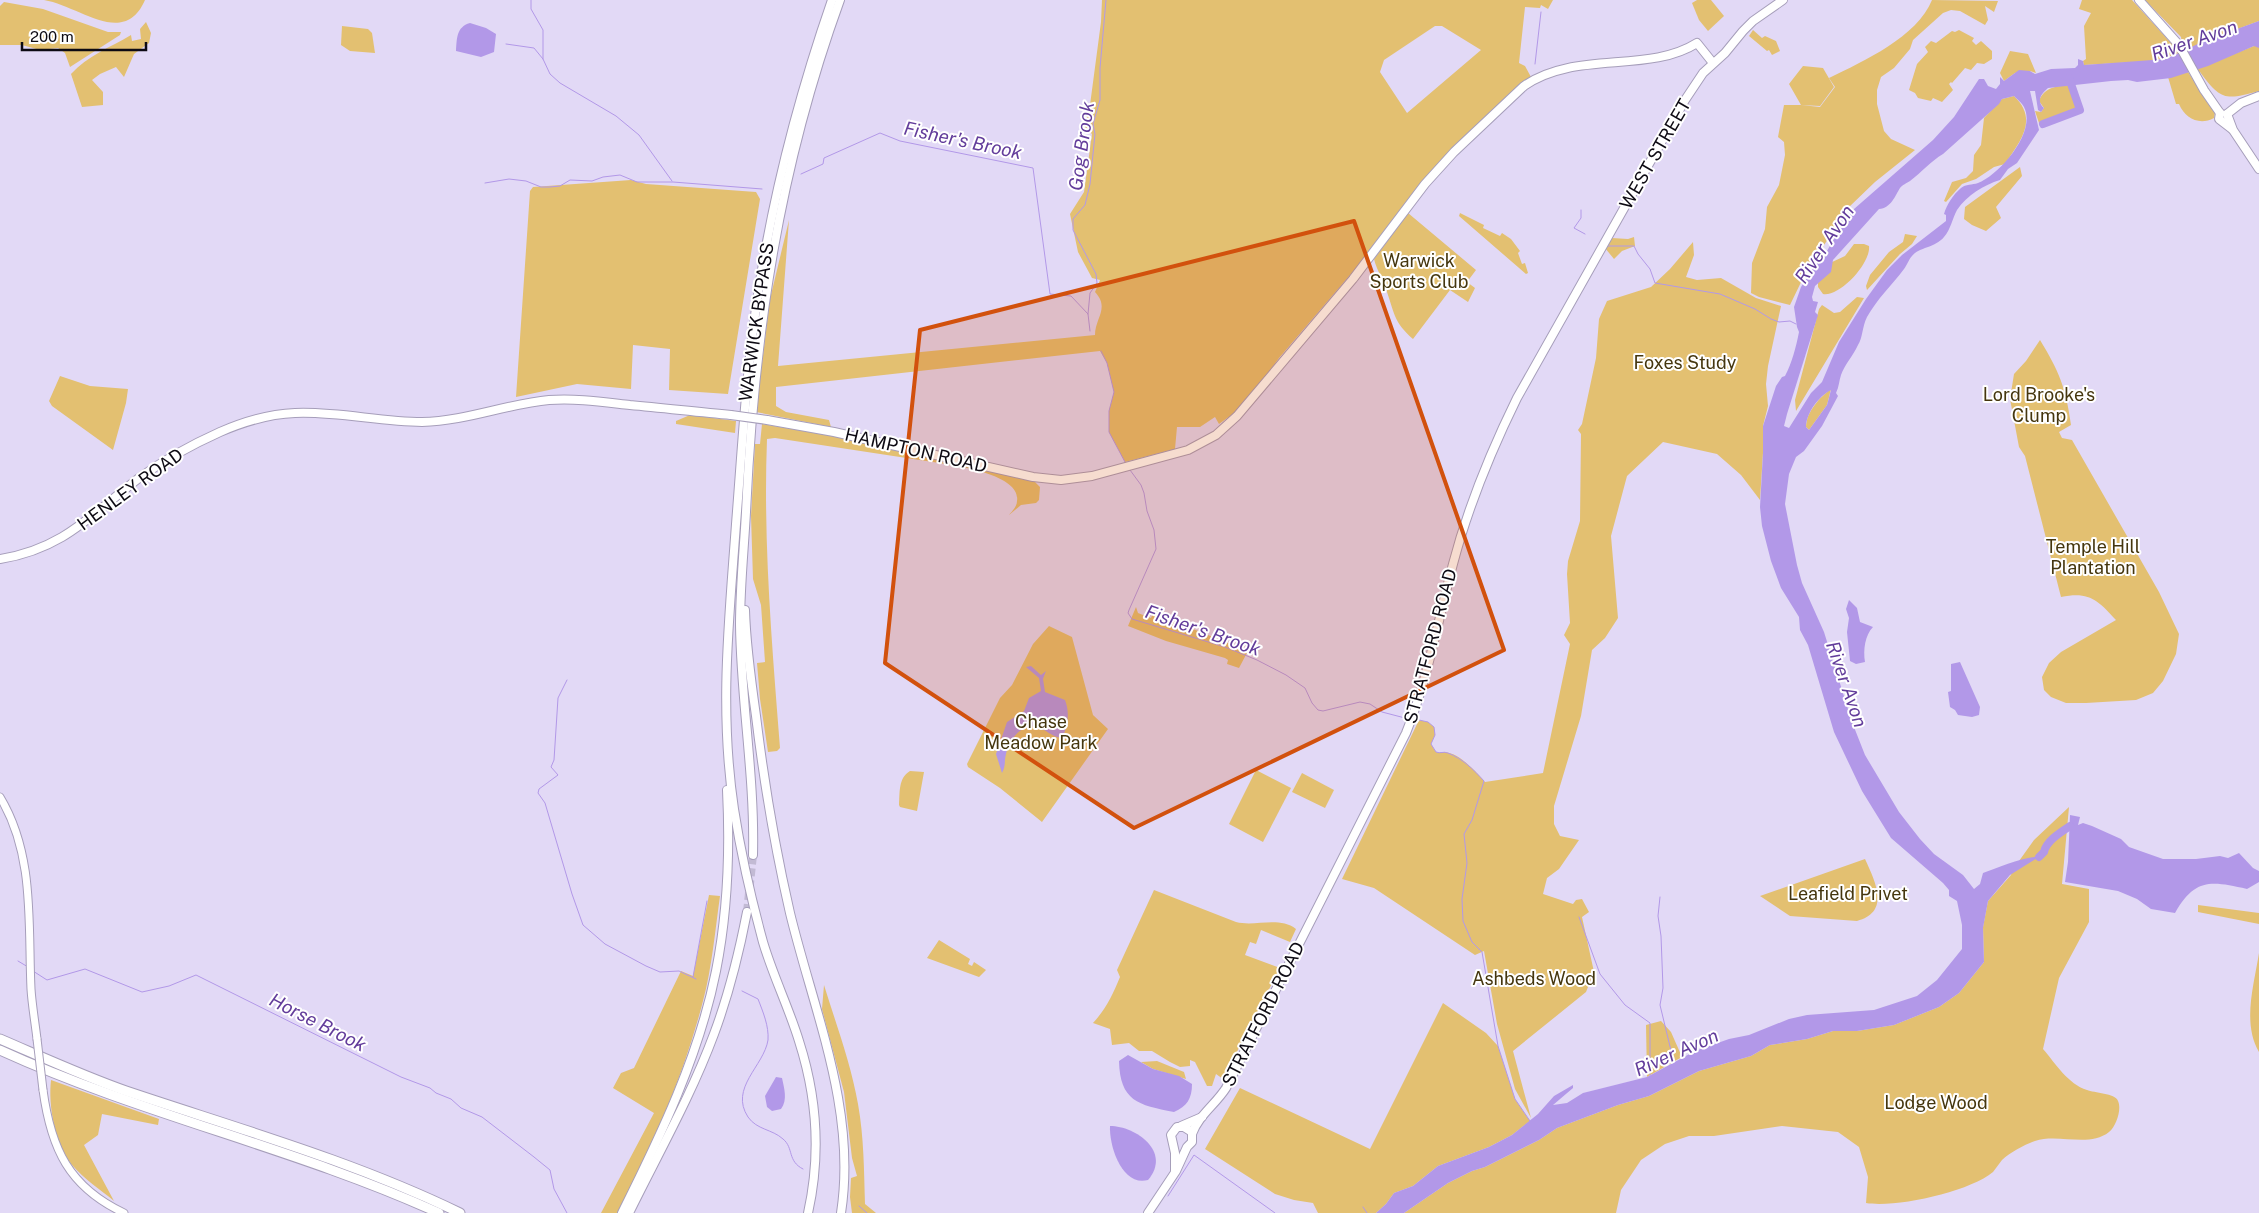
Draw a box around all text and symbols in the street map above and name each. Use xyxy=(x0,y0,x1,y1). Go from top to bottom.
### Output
water label: River Avon xyxy=(2148,15,2240,65)
scale bar xyxy=(22,20,146,52)
text: 200 m xyxy=(30,28,74,45)
street label: WEST STREET xyxy=(1615,95,1695,213)
water label: Gog Brook xyxy=(1064,99,1098,192)
water label: Fisher's Brook xyxy=(902,117,1025,163)
water label: River Avon xyxy=(1790,201,1858,287)
street label: WARWICK BYPASS xyxy=(734,241,778,403)
park label: Warwick Sports Club xyxy=(1370,250,1468,292)
park label: Foxes Study xyxy=(1634,352,1737,373)
park label: Lord Brooke's Clump xyxy=(1983,384,2095,426)
street label: HAMPTON ROAD xyxy=(843,423,989,477)
street label: HENLEY ROAD xyxy=(73,444,187,534)
park label: Temple Hill Plantation xyxy=(2046,536,2140,578)
street label: STRATFORD ROAD xyxy=(1399,566,1461,726)
water label: Fisher's Brook xyxy=(1143,600,1264,660)
water label: River Avon xyxy=(1822,638,1872,730)
park label: Chase Meadow Park xyxy=(984,711,1098,753)
park label: Leafield Privet xyxy=(1788,883,1908,904)
street label: STRATFORD ROAD xyxy=(1217,938,1309,1090)
park label: Ashbeds Wood xyxy=(1472,968,1596,989)
water label: Horse Brook xyxy=(266,988,371,1056)
water label: River Avon xyxy=(1631,1024,1721,1080)
park label: Lodge Wood xyxy=(1884,1092,1988,1113)

